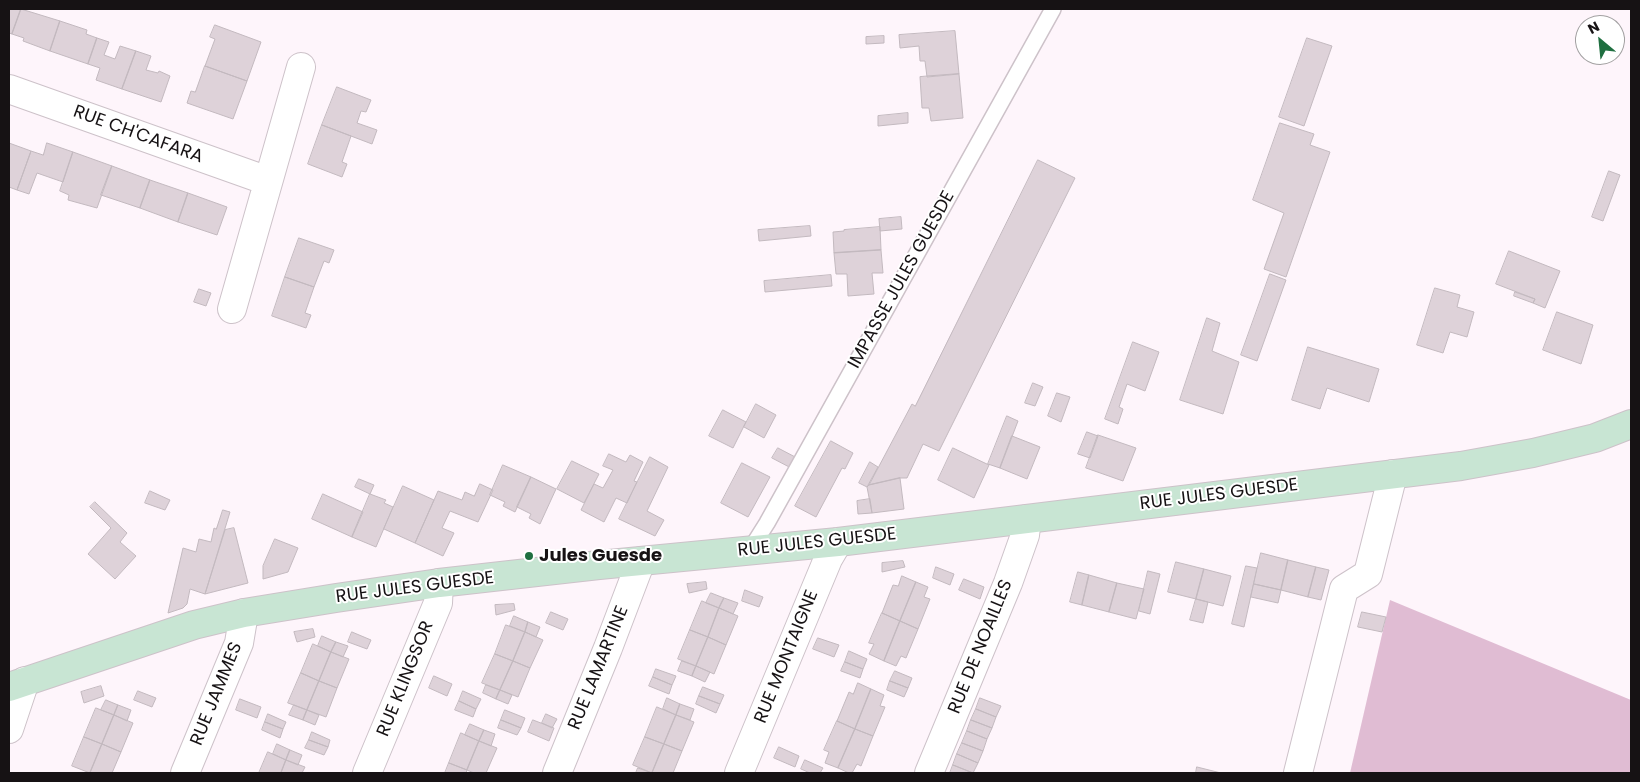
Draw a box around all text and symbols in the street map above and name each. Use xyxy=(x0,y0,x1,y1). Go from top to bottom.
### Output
north arrow xyxy=(1575,15,1625,65)
text: N xyxy=(1584,16,1603,39)
street label: RUE CH'CAFARA xyxy=(70,101,206,169)
street label: IMPASSE JULES GUESDE xyxy=(844,187,960,373)
street label: RUE JULES GUESDE xyxy=(1139,475,1299,515)
street label: RUE JULES GUESDE xyxy=(737,524,897,562)
place label: Jules Guesde xyxy=(539,545,662,567)
marker: Jules Guesde xyxy=(523,550,535,562)
street label: RUE JULES GUESDE xyxy=(335,568,495,608)
street label: RUE DE NOAILLES xyxy=(944,577,1018,717)
street label: RUE MONTAIGNE xyxy=(750,587,824,727)
street label: RUE LAMARTINE xyxy=(564,603,634,733)
street label: RUE KLINGSOR xyxy=(373,618,439,740)
street label: RUE JAMMES xyxy=(186,639,248,749)

